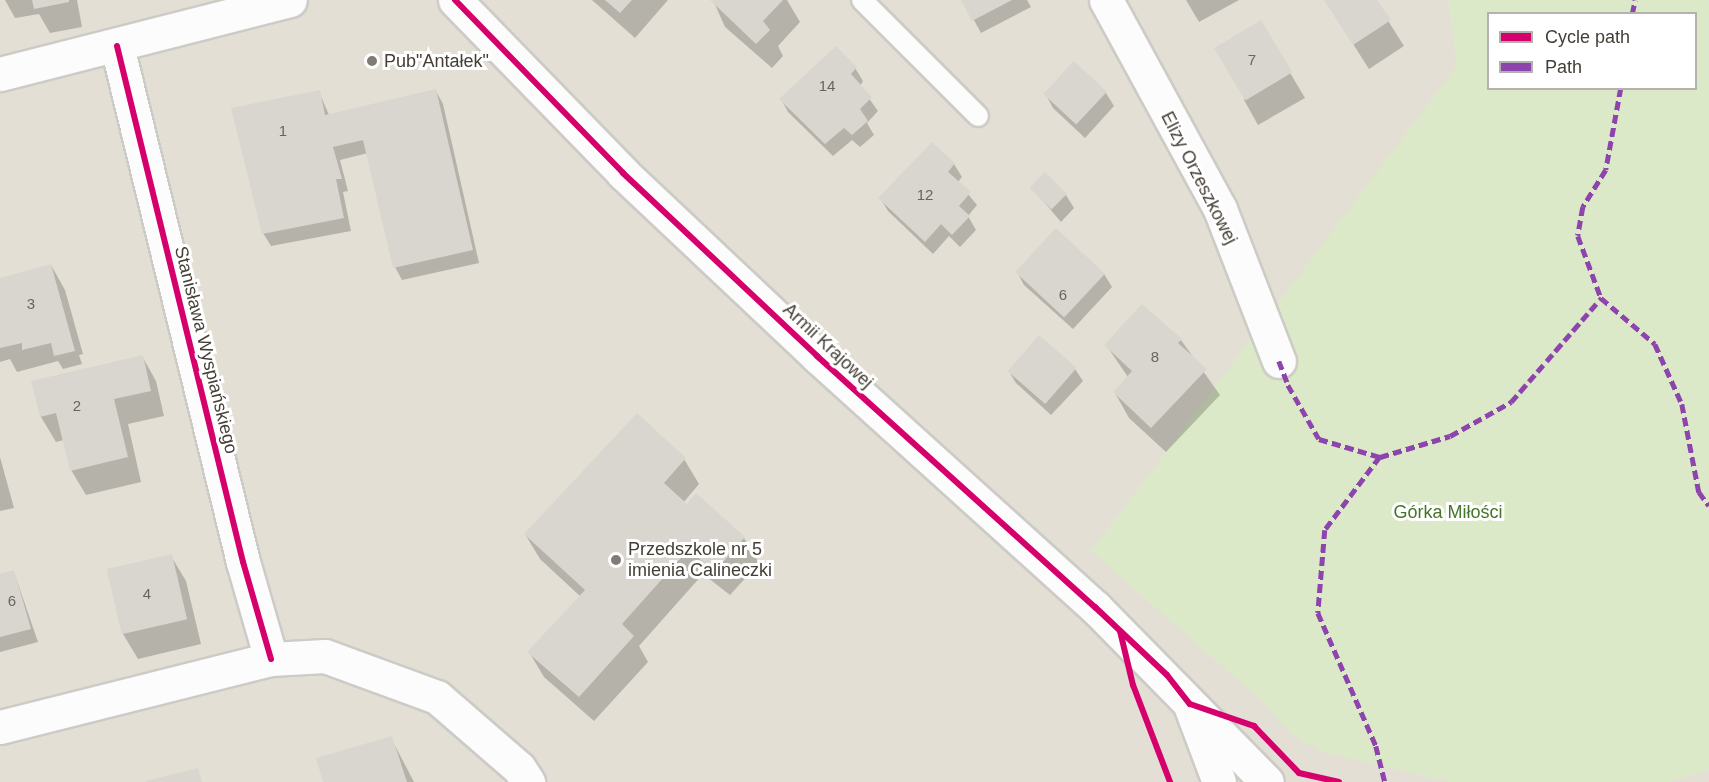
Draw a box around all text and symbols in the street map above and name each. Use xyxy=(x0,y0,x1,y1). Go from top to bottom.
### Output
legend xyxy=(1487,12,1697,90)
text: Cycle path xyxy=(1545,27,1630,47)
place label: Pub"Antałek" xyxy=(384,50,489,72)
house number: 7 xyxy=(1248,51,1256,69)
marker: Pub"Antałek" xyxy=(365,54,379,68)
text: Path xyxy=(1545,57,1582,77)
house number: 14 xyxy=(819,77,835,95)
street label: Elizy Orzeszkowej xyxy=(1156,108,1242,248)
house number: 1 xyxy=(279,122,287,140)
house number: 12 xyxy=(917,186,933,204)
street label: Stanisława Wyspiańskiego xyxy=(170,244,242,456)
house number: 6 xyxy=(1059,286,1067,304)
house number: 3 xyxy=(27,295,35,313)
street label: Armii Krajowej xyxy=(779,299,877,393)
house number: 8 xyxy=(1151,348,1159,366)
house number: 2 xyxy=(73,397,81,415)
park label: Górka Miłości xyxy=(1393,501,1503,523)
place label: Przedszkole nr 5 imienia Calineczki xyxy=(628,539,772,582)
marker: Przedszkole nr 5 imienia Calineczki xyxy=(609,553,623,567)
house number: 4 xyxy=(143,585,151,603)
house number: 6 xyxy=(8,592,16,610)

